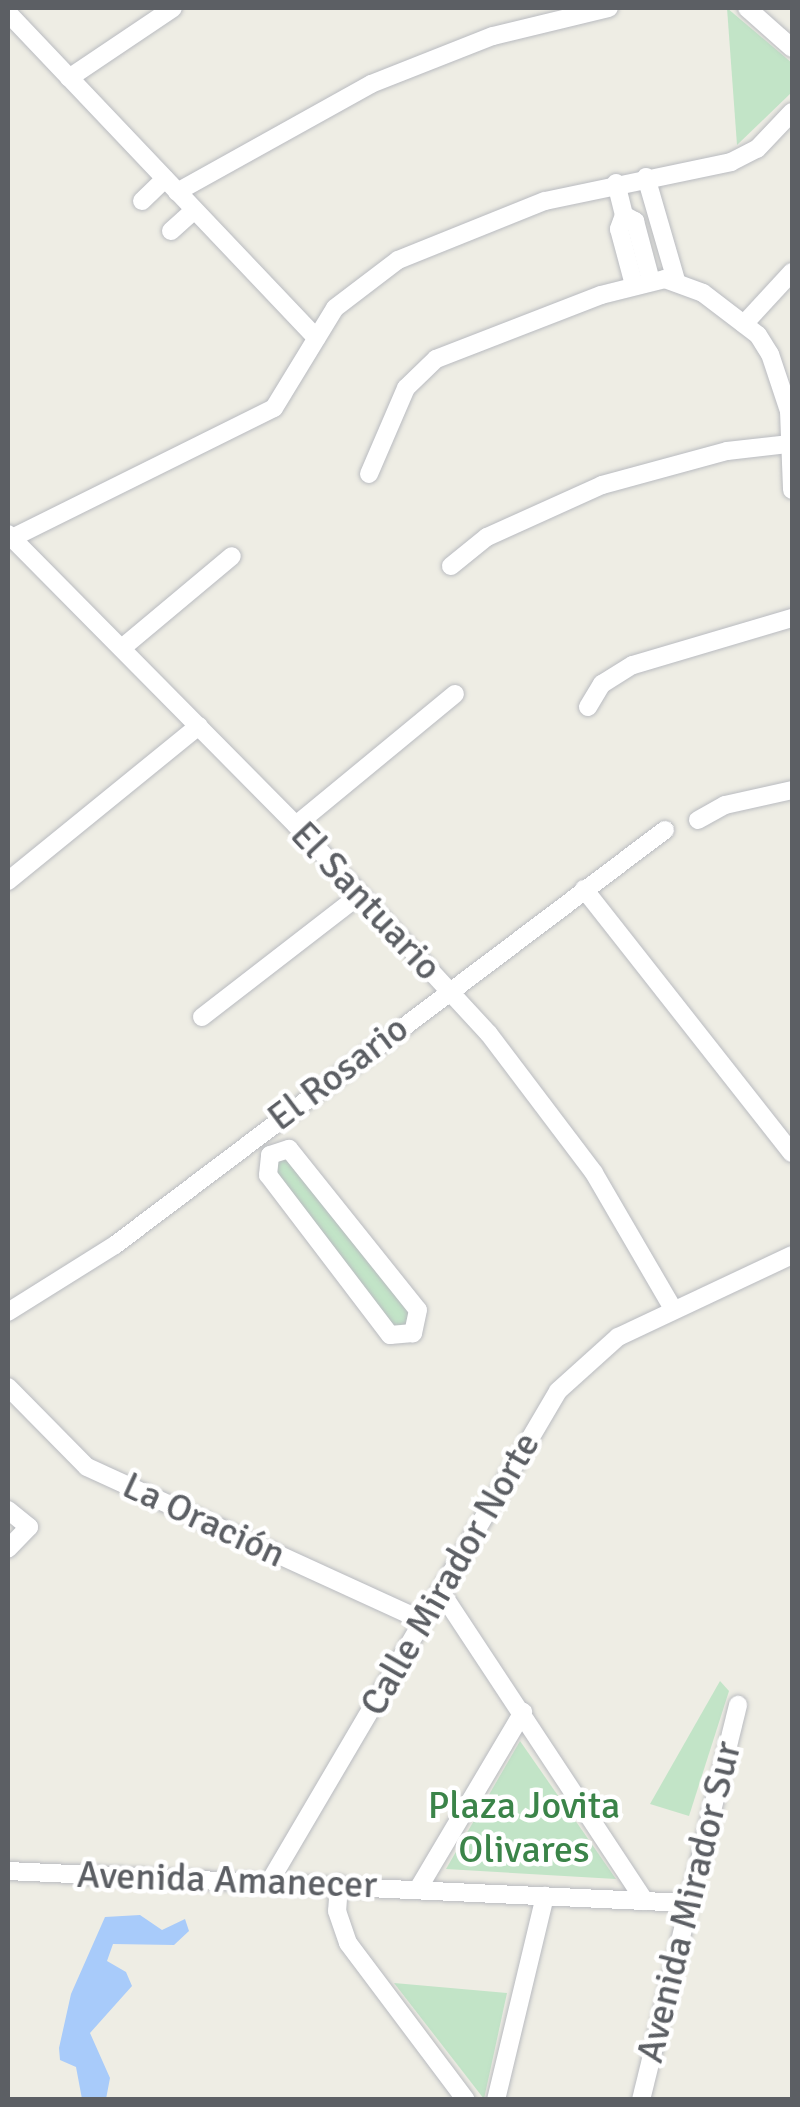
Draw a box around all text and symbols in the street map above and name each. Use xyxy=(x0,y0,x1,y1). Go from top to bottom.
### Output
street label: El Santuario xyxy=(281,812,451,990)
street label: El Rosario xyxy=(259,1006,417,1140)
street label: Calle Mirador Norte xyxy=(350,1424,550,1724)
street label: La Oración xyxy=(116,1463,292,1577)
street label: Avenida Mirador Sur xyxy=(627,1737,751,2067)
park label: Plaza Jovita Olivares xyxy=(428,1783,620,1872)
street label: Avenida Amanecer xyxy=(76,1852,378,1908)

